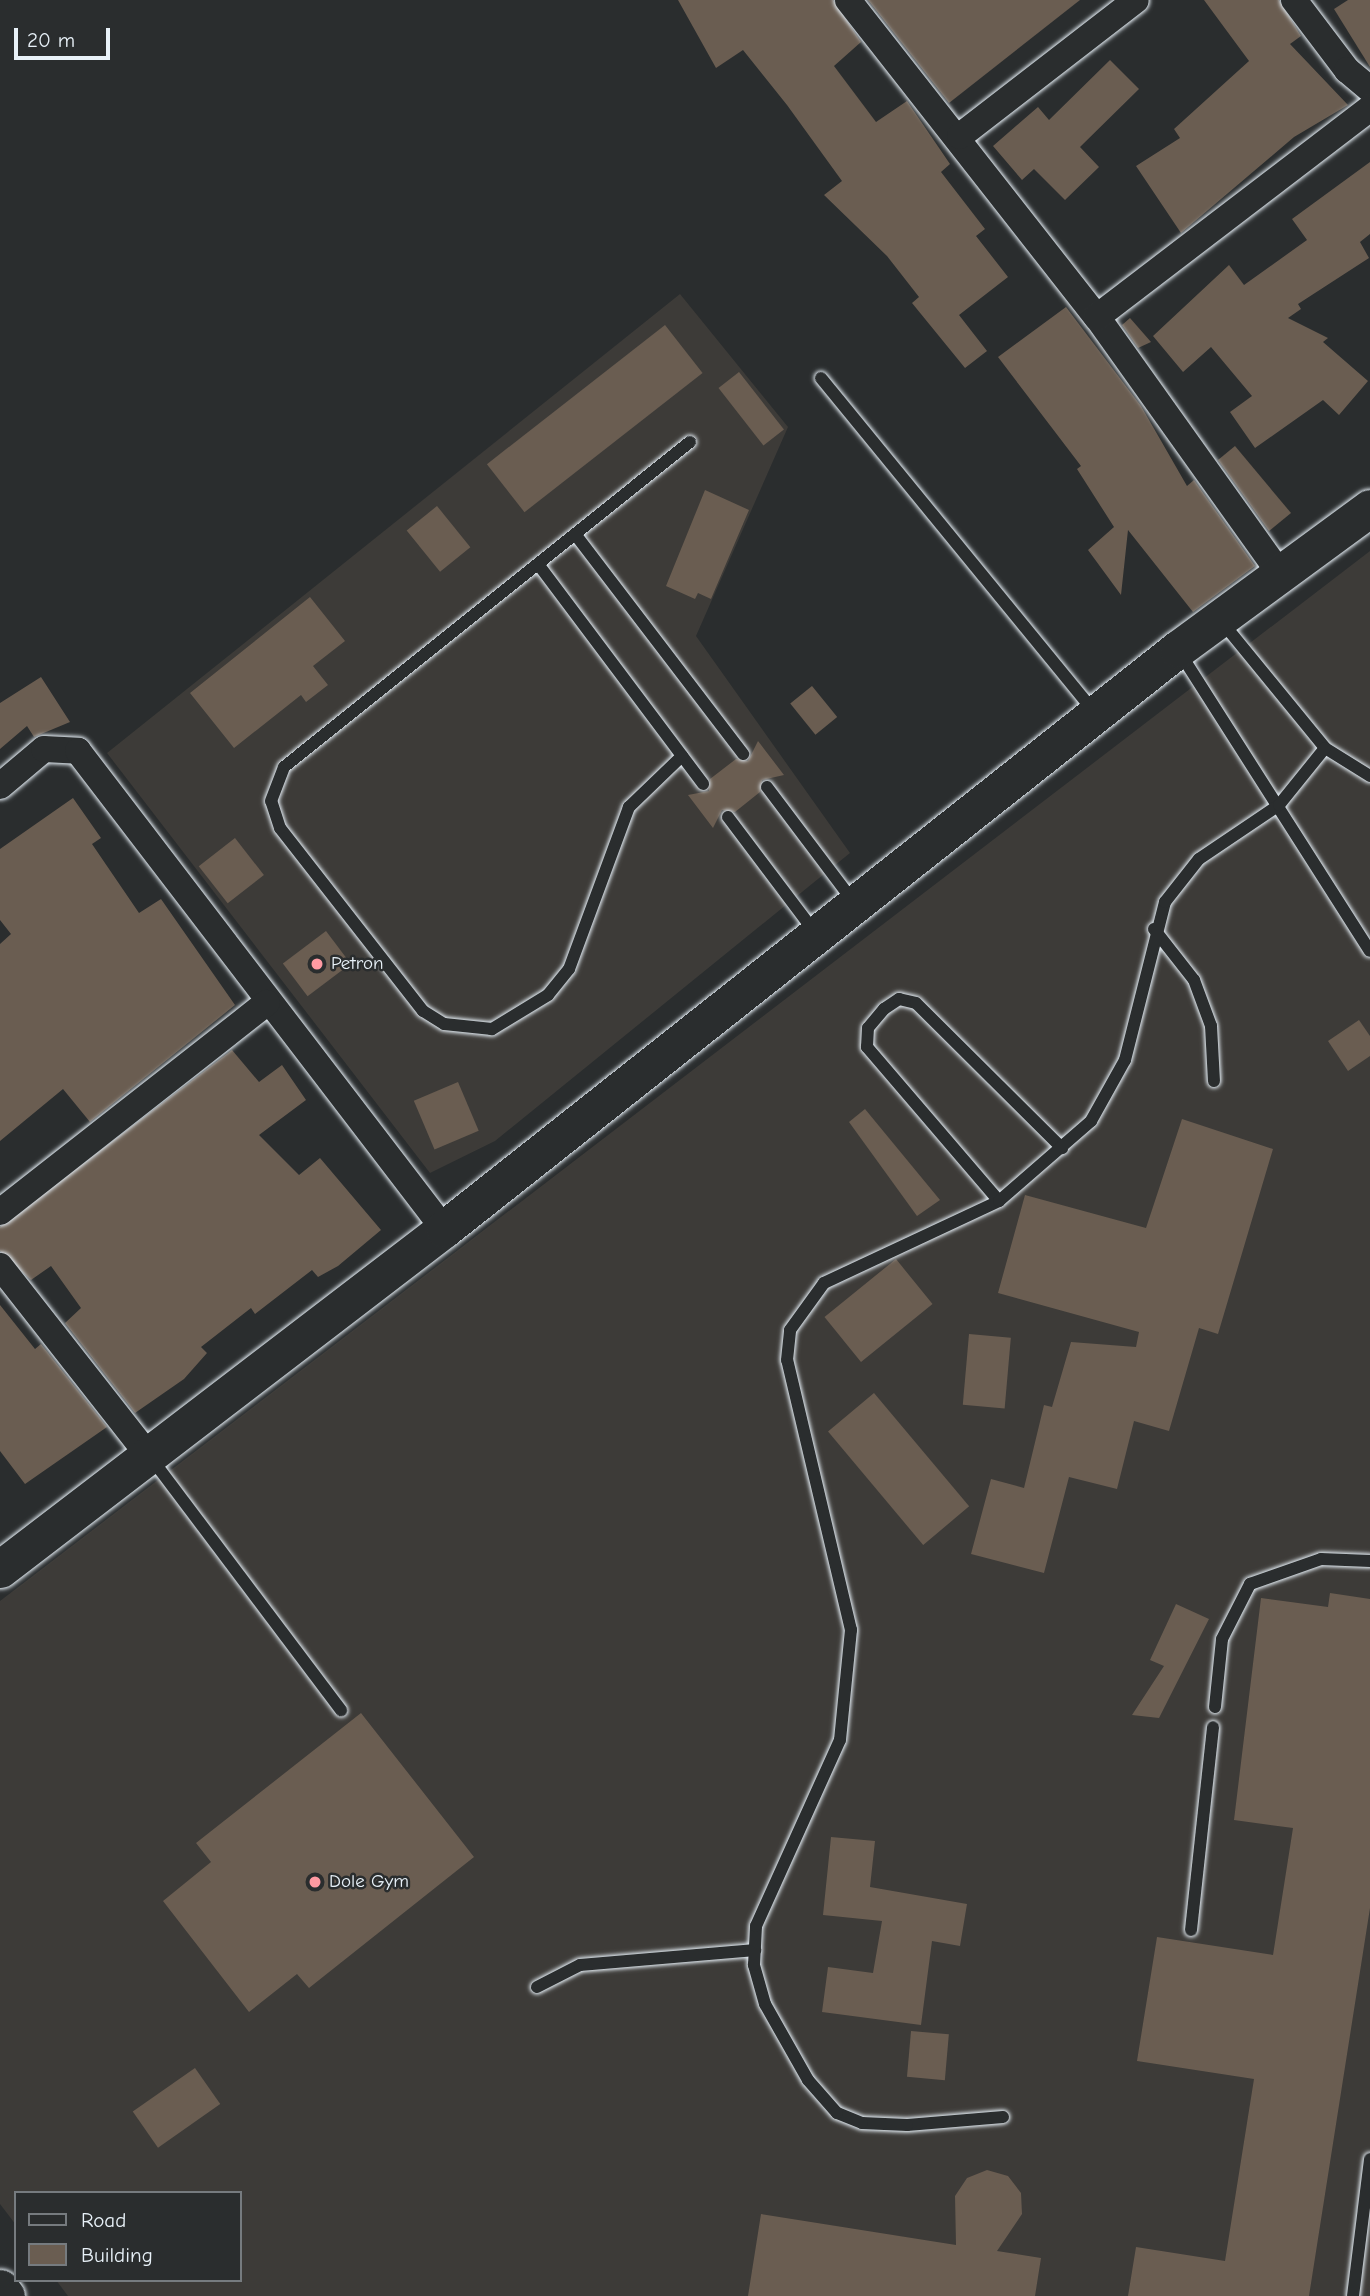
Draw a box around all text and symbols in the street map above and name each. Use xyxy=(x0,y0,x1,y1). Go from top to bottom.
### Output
scale bar xyxy=(18,14,114,58)
text: 20 m xyxy=(27,28,75,52)
place label: Petron xyxy=(331,953,384,975)
marker: Petron xyxy=(309,956,325,972)
place label: Dole Gym xyxy=(329,1871,409,1893)
marker: Dole Gym xyxy=(307,1874,323,1890)
legend xyxy=(14,2191,242,2282)
text: Road xyxy=(81,2208,126,2232)
text: Building xyxy=(81,2243,153,2267)

